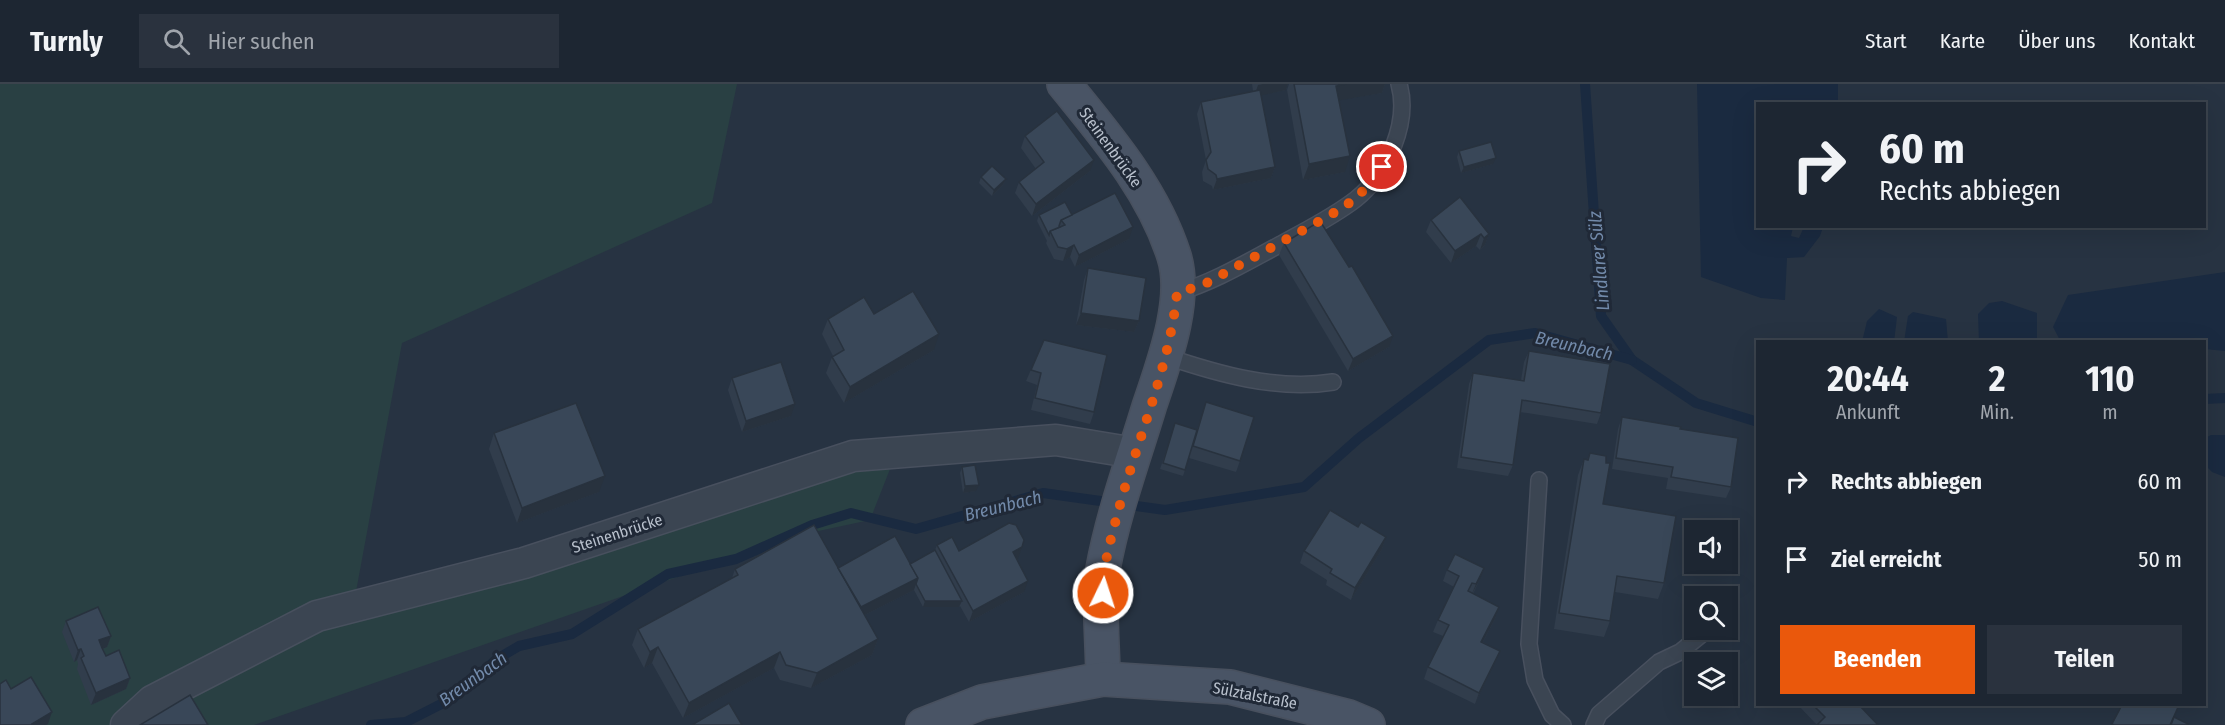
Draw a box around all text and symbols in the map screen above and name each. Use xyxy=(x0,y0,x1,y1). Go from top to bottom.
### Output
search box xyxy=(139,14,559,68)
text: Turnly xyxy=(30,25,103,58)
icon: search xyxy=(160,25,193,58)
text: Hier suchen xyxy=(208,28,315,55)
text: Start xyxy=(1865,28,1907,54)
text: Karte xyxy=(1940,28,1985,54)
text: Über uns xyxy=(2018,28,2095,54)
text: Kontakt xyxy=(2128,28,2195,54)
street label: Steinenbrücke xyxy=(1075,104,1146,191)
text: 60 m xyxy=(1879,124,1965,174)
icon: right xyxy=(1780,126,1858,204)
pin xyxy=(1356,141,1407,192)
icon: arrive xyxy=(1365,150,1398,183)
text: Rechts abbiegen xyxy=(1879,175,2061,207)
water label: Lindlarer Sülz xyxy=(1584,209,1614,312)
water label: Breunbach xyxy=(1533,326,1615,366)
text: 20:44 xyxy=(1827,357,1909,401)
text: 2 xyxy=(1989,357,2005,401)
text: 110 xyxy=(2085,357,2135,401)
text: Ankunft xyxy=(1836,400,1900,424)
text: Min. xyxy=(1980,400,2014,424)
text: m xyxy=(2102,400,2118,424)
icon: right xyxy=(1780,465,1813,498)
text: Rechts abbiegen xyxy=(1831,468,1982,495)
text: 60 m xyxy=(2138,468,2182,495)
water label: Breunbach xyxy=(962,486,1044,526)
street label: Steinenbrücke xyxy=(569,510,665,557)
map controls xyxy=(1684,520,1738,706)
button: sound xyxy=(1684,520,1738,574)
icon: arrive xyxy=(1780,543,1813,576)
text: Ziel erreicht xyxy=(1831,546,1942,573)
text: 50 m xyxy=(2138,546,2182,573)
position arrow xyxy=(1071,561,1135,625)
button: search xyxy=(1684,586,1738,640)
button: Beenden xyxy=(1780,625,1975,694)
button: Teilen xyxy=(1987,625,2182,694)
water label: Breunbach xyxy=(435,647,511,711)
button: layers xyxy=(1684,652,1738,706)
street label: Sülztalstraße xyxy=(1211,678,1299,713)

